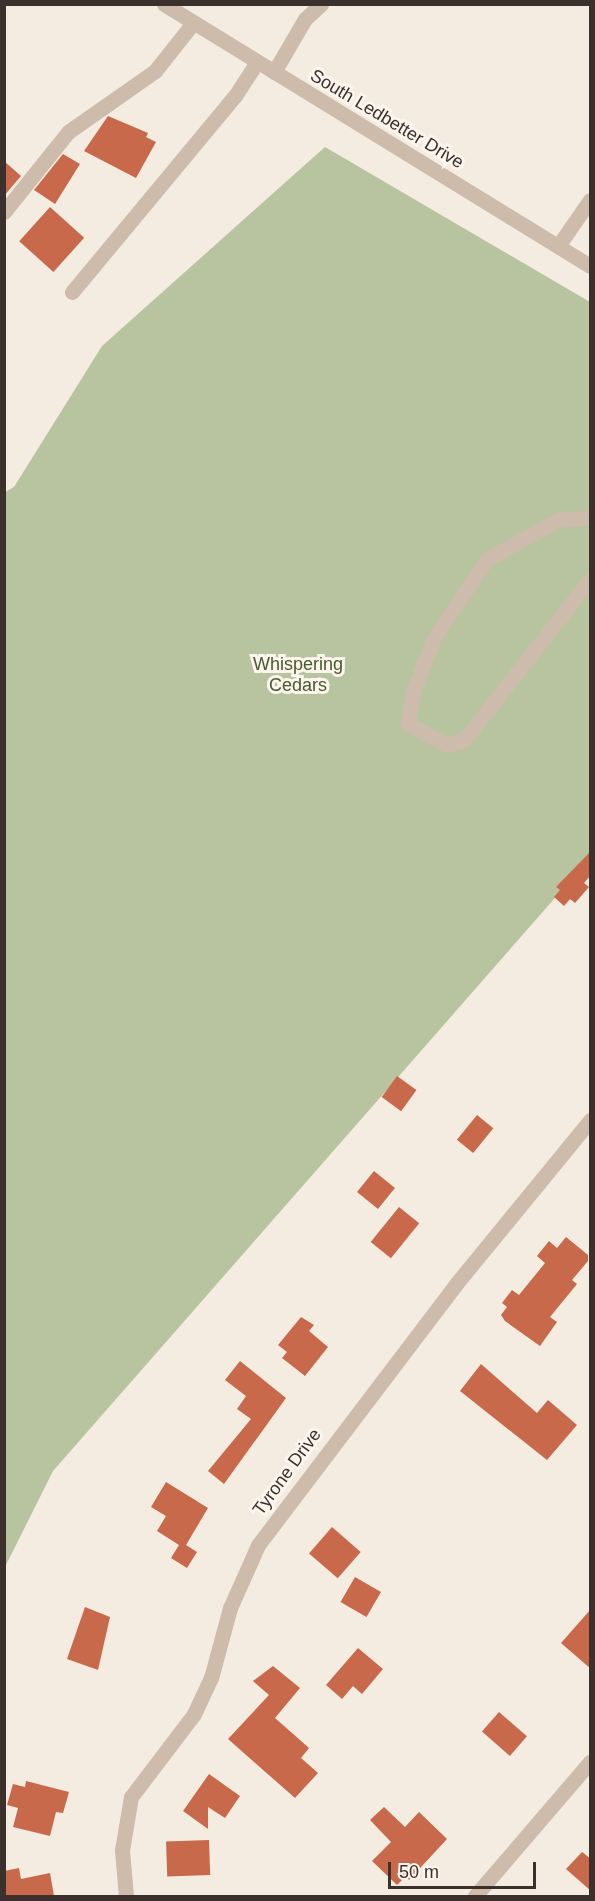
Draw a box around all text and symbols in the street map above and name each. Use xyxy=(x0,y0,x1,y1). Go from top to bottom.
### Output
street label: South Ledbetter Drive xyxy=(306,65,468,173)
park label: Whispering Cedars xyxy=(253,654,343,696)
street label: Tyrone Drive xyxy=(248,1424,326,1520)
scale bar xyxy=(391,1850,540,1888)
text: 50 m xyxy=(399,1862,439,1882)

